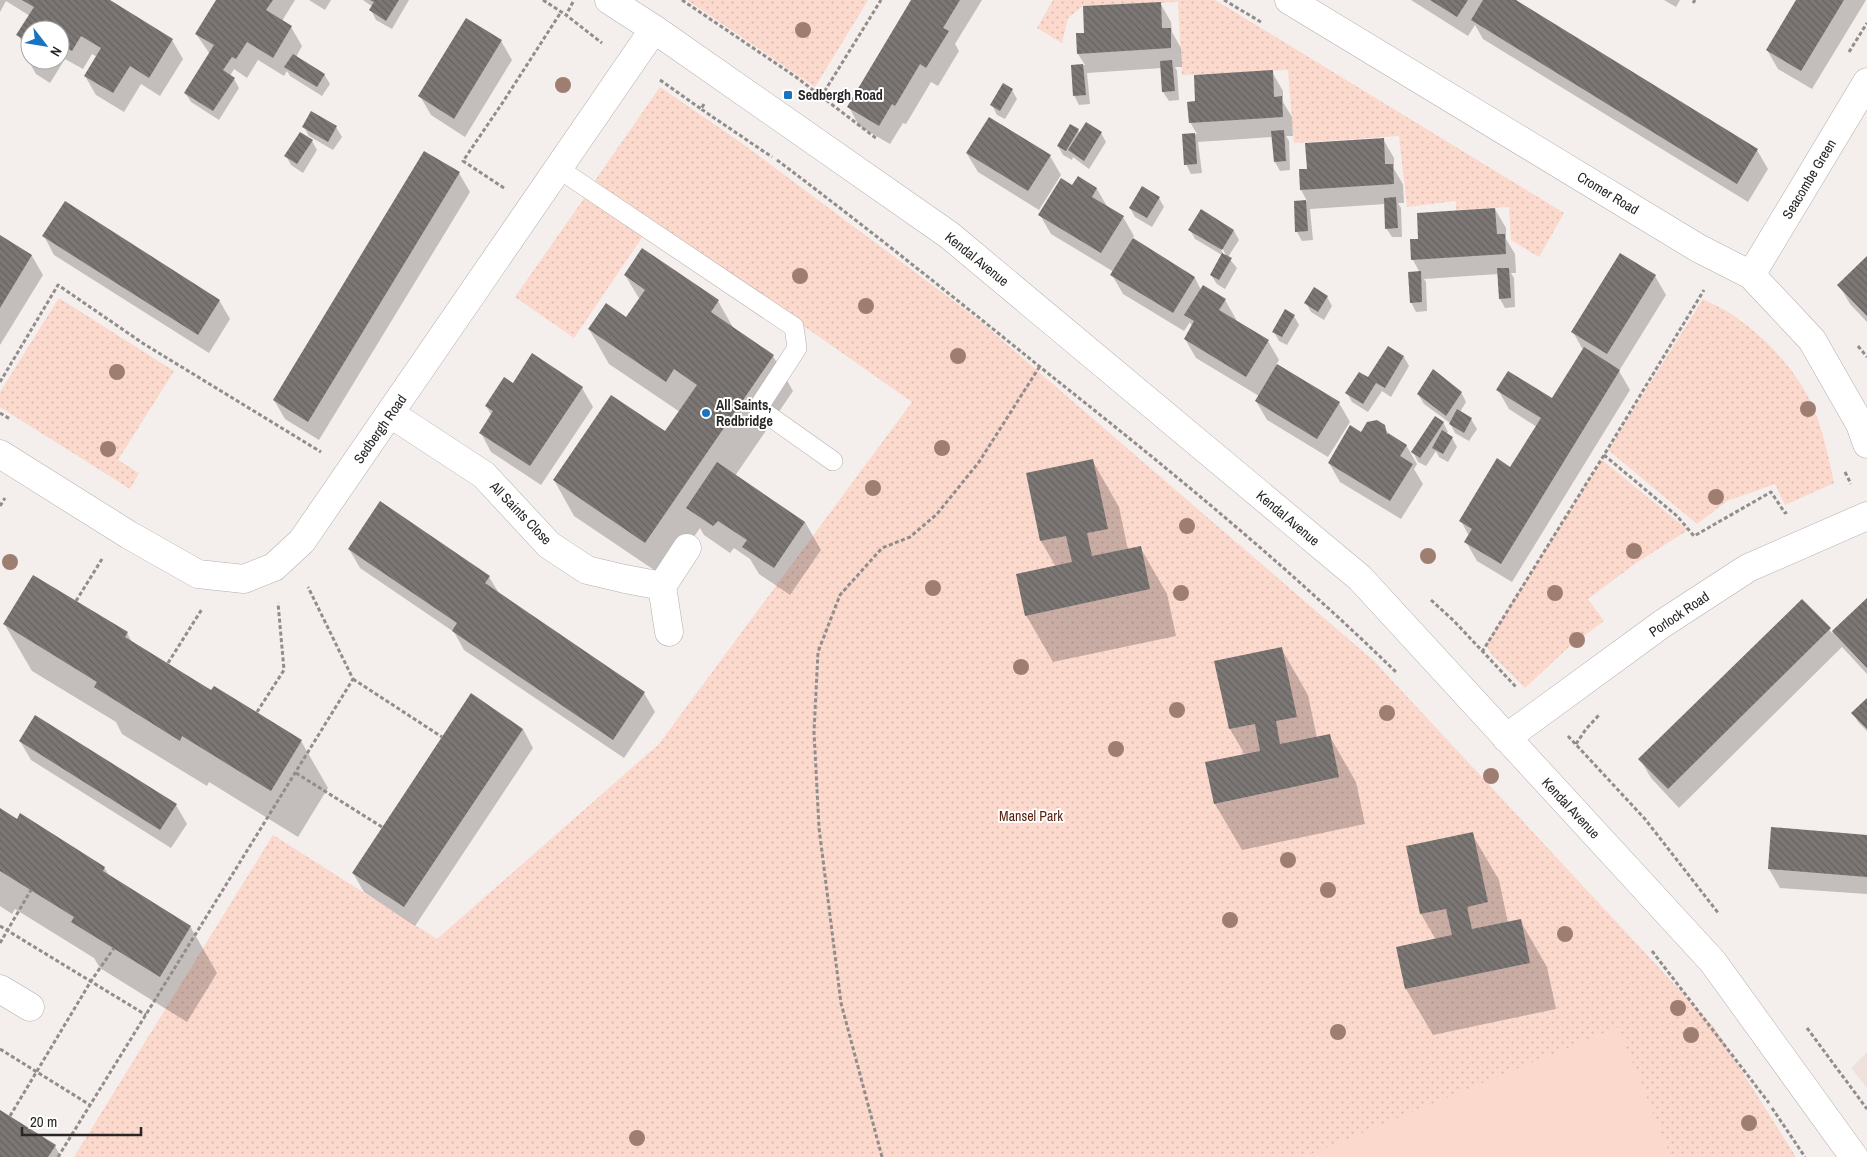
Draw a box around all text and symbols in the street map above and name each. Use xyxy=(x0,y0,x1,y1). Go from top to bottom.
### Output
north arrow xyxy=(20,20,70,70)
text: N xyxy=(46,44,66,60)
place label: Sedbergh Road xyxy=(798,86,883,104)
marker: Sedbergh Road xyxy=(782,89,794,101)
street label: Seacombe Green xyxy=(1778,136,1840,222)
street label: Cromer Road xyxy=(1574,168,1642,218)
street label: Kendal Avenue xyxy=(941,228,1013,290)
street label: Sedbergh Road xyxy=(350,391,410,467)
place label: All Saints, Redbridge xyxy=(716,396,773,430)
marker: All Saints, Redbridge xyxy=(700,407,712,419)
street label: All Saints Close xyxy=(486,477,556,548)
street label: Kendal Avenue xyxy=(1253,486,1323,550)
street label: Porlock Road xyxy=(1645,587,1713,641)
street label: Kendal Avenue xyxy=(1538,774,1604,842)
park label: Mansel Park xyxy=(999,807,1063,825)
scale bar xyxy=(22,1104,141,1136)
text: 20 m xyxy=(30,1111,57,1132)

